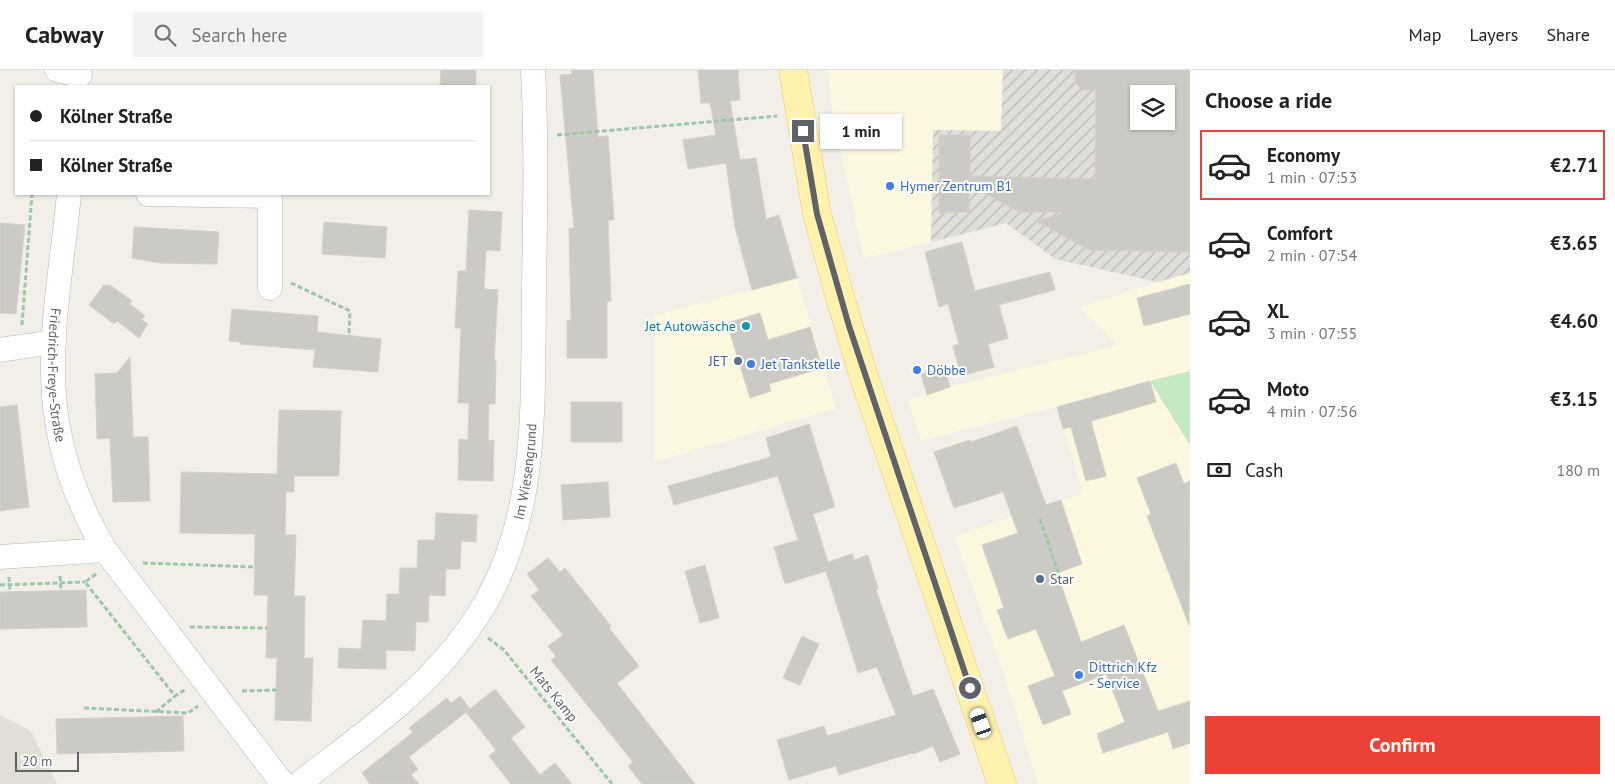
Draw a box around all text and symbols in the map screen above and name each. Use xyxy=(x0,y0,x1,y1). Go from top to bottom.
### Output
search box xyxy=(133,12,483,57)
text: Cabway xyxy=(25,19,103,50)
icon: search xyxy=(151,21,179,49)
text: Search here xyxy=(191,23,287,47)
text: Map xyxy=(1409,23,1441,46)
text: Layers xyxy=(1469,23,1518,46)
text: Share xyxy=(1546,23,1590,46)
map controls xyxy=(1130,85,1175,130)
button: layers xyxy=(1130,85,1175,130)
text: Choose a ride xyxy=(1205,86,1332,114)
text: Kölner Straße xyxy=(60,104,173,128)
callout: 1 min xyxy=(820,114,903,148)
route end xyxy=(792,120,814,142)
text: 1 min xyxy=(841,121,881,141)
icon: car xyxy=(1207,143,1252,188)
text: Economy xyxy=(1267,143,1340,167)
text: Kölner Straße xyxy=(60,153,173,177)
text: €2.71 xyxy=(1550,153,1598,177)
text: 1 min · 07:53 xyxy=(1267,167,1357,187)
place label: Hymer Zentrum B1 xyxy=(900,177,1012,195)
marker: Hymer Zentrum B1 xyxy=(884,180,896,192)
icon: car xyxy=(1207,221,1252,266)
text: Comfort xyxy=(1267,221,1333,245)
text: €3.65 xyxy=(1550,231,1598,255)
text: 2 min · 07:54 xyxy=(1267,245,1357,265)
icon: car xyxy=(1207,299,1252,344)
text: XL xyxy=(1267,299,1289,323)
street label: Friedrich-Freye-Straße xyxy=(44,307,70,444)
text: €4.60 xyxy=(1550,309,1598,333)
place label: Jet Autowäsche xyxy=(644,317,736,335)
marker: Jet Autowäsche xyxy=(740,320,752,332)
text: 3 min · 07:55 xyxy=(1267,323,1357,343)
place label: JET xyxy=(708,352,728,370)
marker: JET xyxy=(732,355,744,367)
place label: Jet Tankstelle xyxy=(760,355,841,373)
marker: Jet Tankstelle xyxy=(745,358,757,370)
place label: Döbbe xyxy=(927,361,966,379)
marker: Döbbe xyxy=(911,364,923,376)
icon: car xyxy=(1207,377,1252,422)
text: Moto xyxy=(1267,377,1309,401)
text: €3.15 xyxy=(1550,387,1598,411)
text: 4 min · 07:56 xyxy=(1267,401,1357,421)
street label: Im Wiesengrund xyxy=(509,423,541,522)
icon: cash xyxy=(1205,456,1233,484)
text: Cash xyxy=(1245,458,1283,482)
text: 180 m xyxy=(1557,460,1600,480)
place label: Star xyxy=(1050,570,1074,588)
marker: Star xyxy=(1034,573,1046,585)
place label: Dittrich Kfz - Service xyxy=(1089,658,1157,692)
street label: Mats Kamp xyxy=(526,663,582,725)
marker: Dittrich Kfz - Service xyxy=(1073,669,1085,681)
route start xyxy=(959,677,981,699)
car xyxy=(969,706,992,740)
button: Confirm xyxy=(1205,716,1600,774)
scale bar xyxy=(15,749,79,772)
text: 20 m xyxy=(22,752,52,770)

